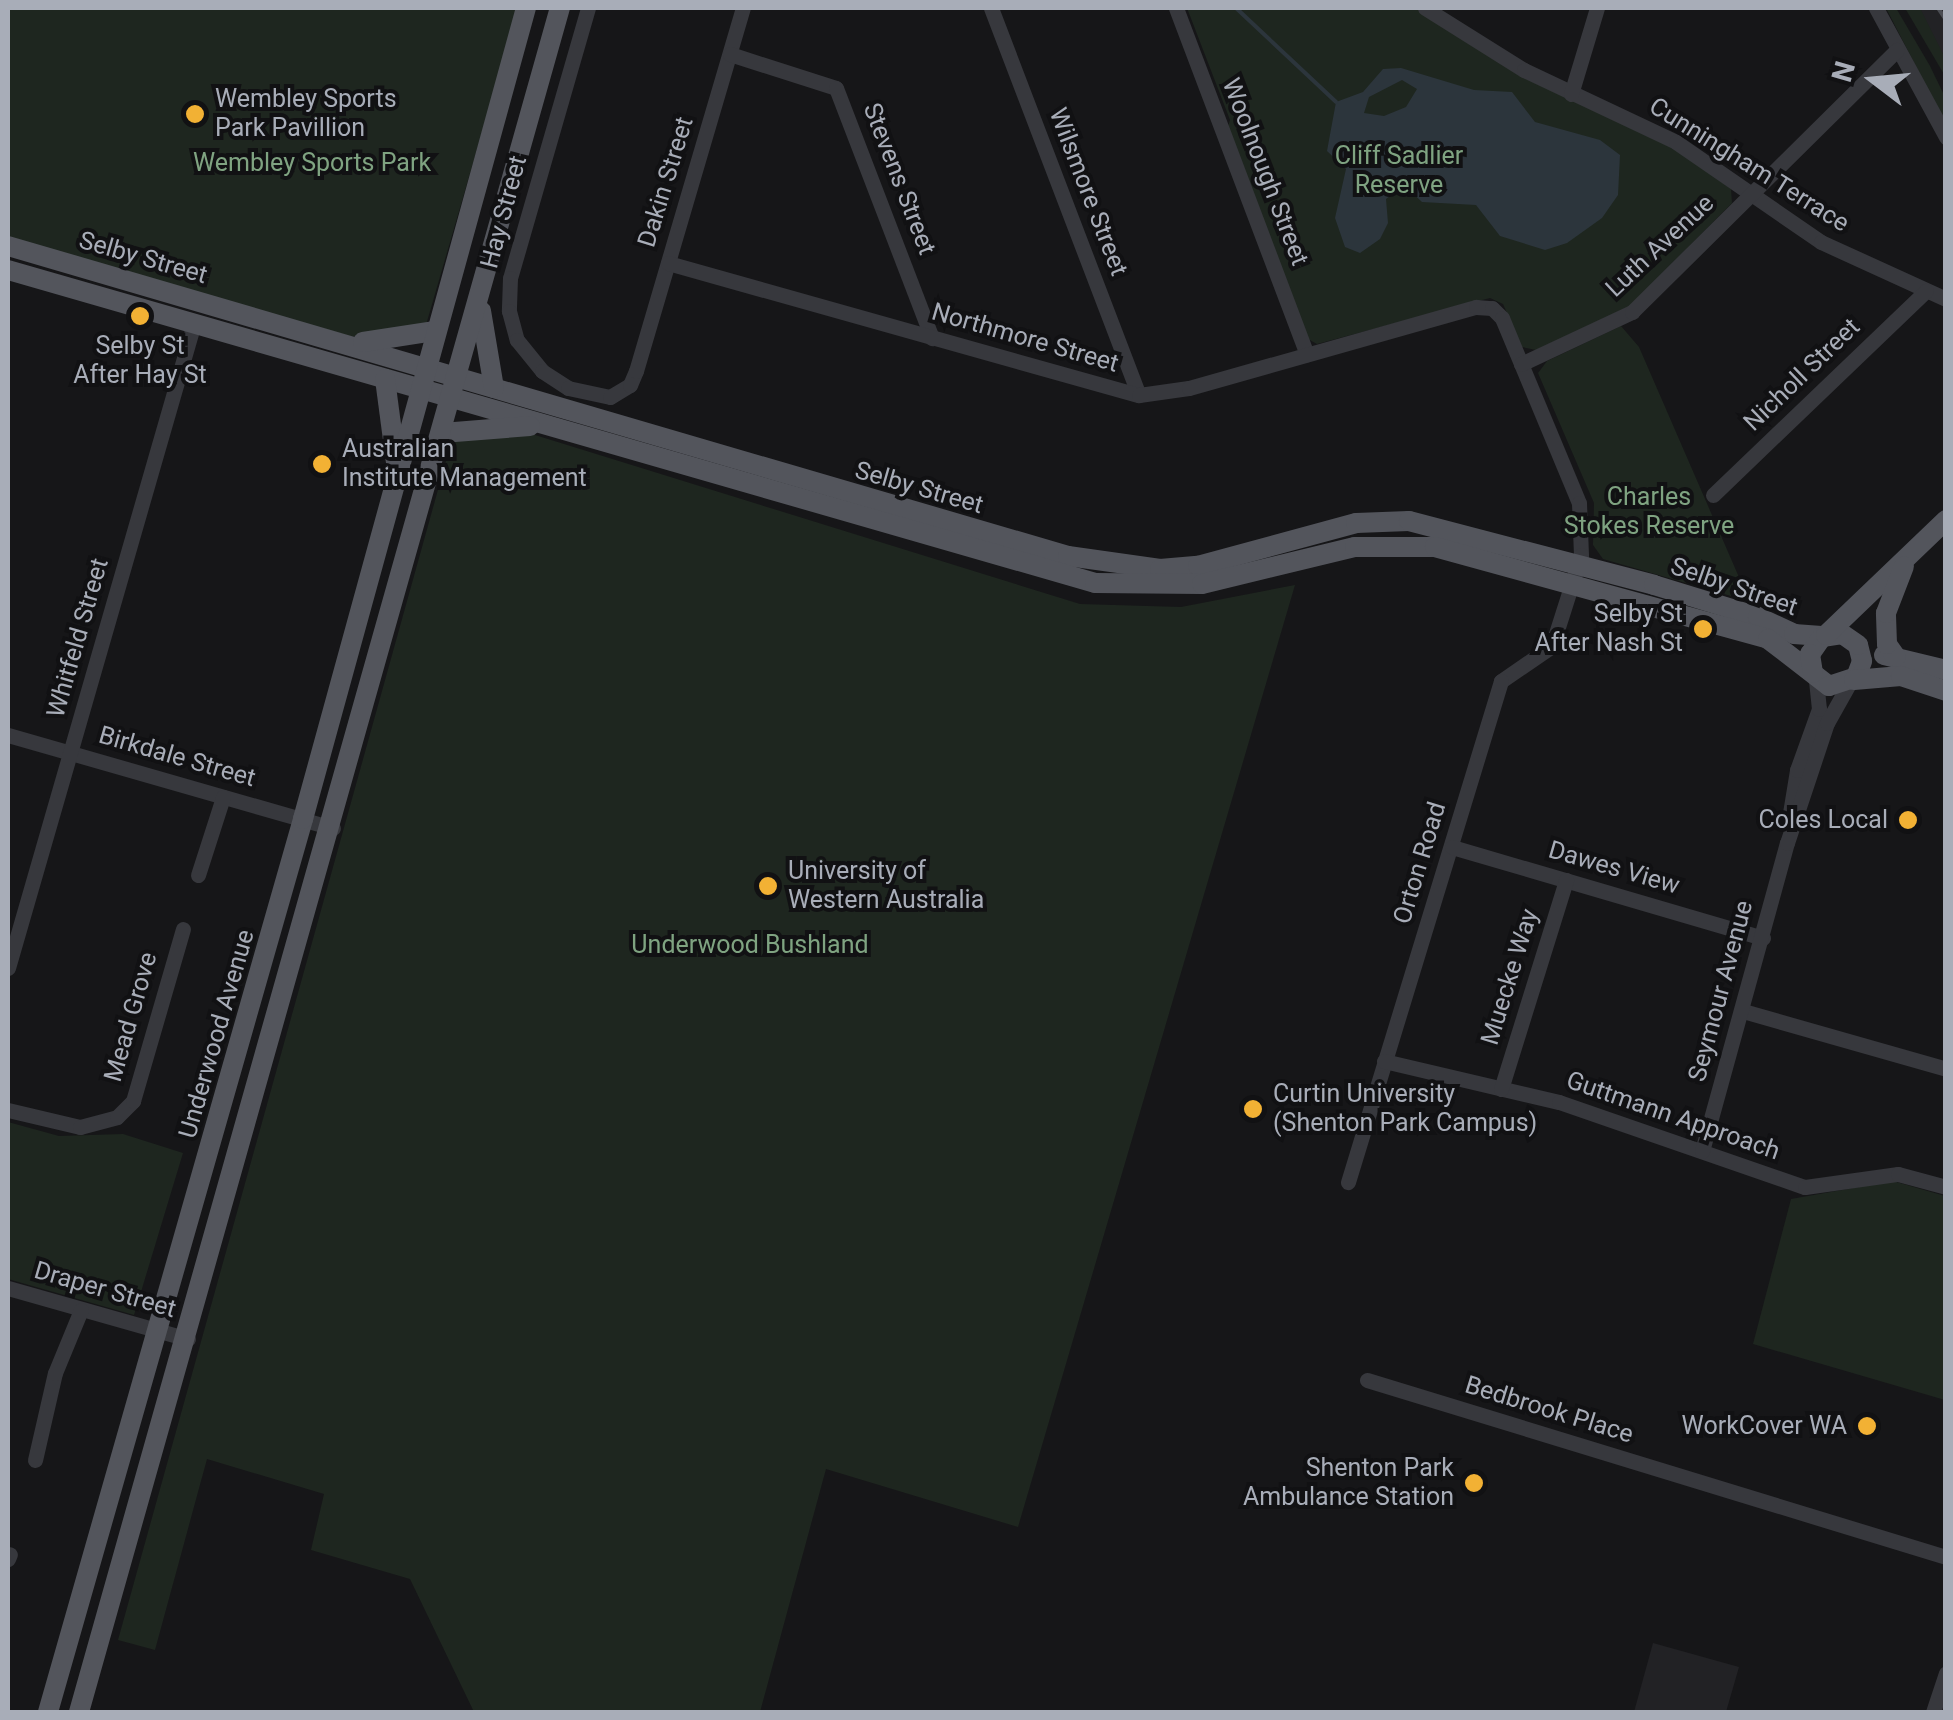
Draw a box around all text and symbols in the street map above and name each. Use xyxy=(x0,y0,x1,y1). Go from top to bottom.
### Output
north arrow xyxy=(1823,30,1923,130)
text: N xyxy=(1825,58,1862,86)
street label: Woolnough Street xyxy=(1215,74,1315,270)
place label: Wembley Sports Park Pavillion xyxy=(215,85,397,144)
street label: Cunningham Terrace xyxy=(1643,91,1855,239)
street label: Stevens Street xyxy=(856,99,942,259)
marker: Wembley Sports Park Pavillion xyxy=(184,103,206,125)
street label: Wilsmore Street xyxy=(1042,104,1134,280)
street label: Dakin Street xyxy=(632,113,700,251)
park label: Cliff Sadlier Reserve xyxy=(1335,142,1463,201)
park label: Wembley Sports Park xyxy=(193,148,431,178)
street label: Hay Street xyxy=(475,152,533,272)
street label: Luth Avenue xyxy=(1600,188,1720,304)
street label: Selby Street xyxy=(75,225,211,291)
street label: Northmore Street xyxy=(928,297,1122,379)
marker: Selby St After Hay St xyxy=(129,305,151,327)
street label: Nicholl Street xyxy=(1738,312,1866,438)
place label: Selby St After Hay St xyxy=(73,332,207,391)
place label: Australian Institute Management xyxy=(342,435,587,494)
marker: Australian Institute Management xyxy=(311,453,333,475)
street label: Selby Street xyxy=(851,455,987,521)
park label: Charles Stokes Reserve xyxy=(1564,483,1734,542)
street label: Selby Street xyxy=(1667,551,1801,623)
street label: Whitfeld Street xyxy=(41,555,115,721)
place label: Selby St After Nash St xyxy=(1535,600,1683,659)
marker: Selby St After Nash St xyxy=(1692,618,1714,640)
street label: Birkdale Street xyxy=(95,720,259,794)
street label: Orton Road xyxy=(1387,798,1453,928)
place label: Coles Local xyxy=(1759,805,1888,835)
marker: Coles Local xyxy=(1897,809,1919,831)
street label: Dawes View xyxy=(1545,835,1683,901)
place label: University of Western Australia xyxy=(788,857,984,916)
marker: University of Western Australia xyxy=(757,875,779,897)
street label: Seymour Avenue xyxy=(1682,897,1760,1085)
street label: Muecke Way xyxy=(1475,905,1545,1049)
street label: Underwood Avenue xyxy=(173,926,261,1142)
park label: Underwood Bushland xyxy=(631,930,869,960)
street label: Mead Grove xyxy=(98,949,164,1085)
street label: Guttmann Approach xyxy=(1562,1065,1784,1167)
place label: Curtin University (Shenton Park Campus) xyxy=(1273,1080,1537,1139)
marker: Curtin University (Shenton Park Campus) xyxy=(1242,1098,1264,1120)
street label: Draper Street xyxy=(31,1255,179,1325)
street label: Bedbrook Place xyxy=(1461,1370,1637,1450)
place label: WorkCover WA xyxy=(1682,1411,1847,1441)
marker: WorkCover WA xyxy=(1856,1415,1878,1437)
place label: Shenton Park Ambulance Station xyxy=(1243,1454,1454,1513)
marker: Shenton Park Ambulance Station xyxy=(1463,1472,1485,1494)

